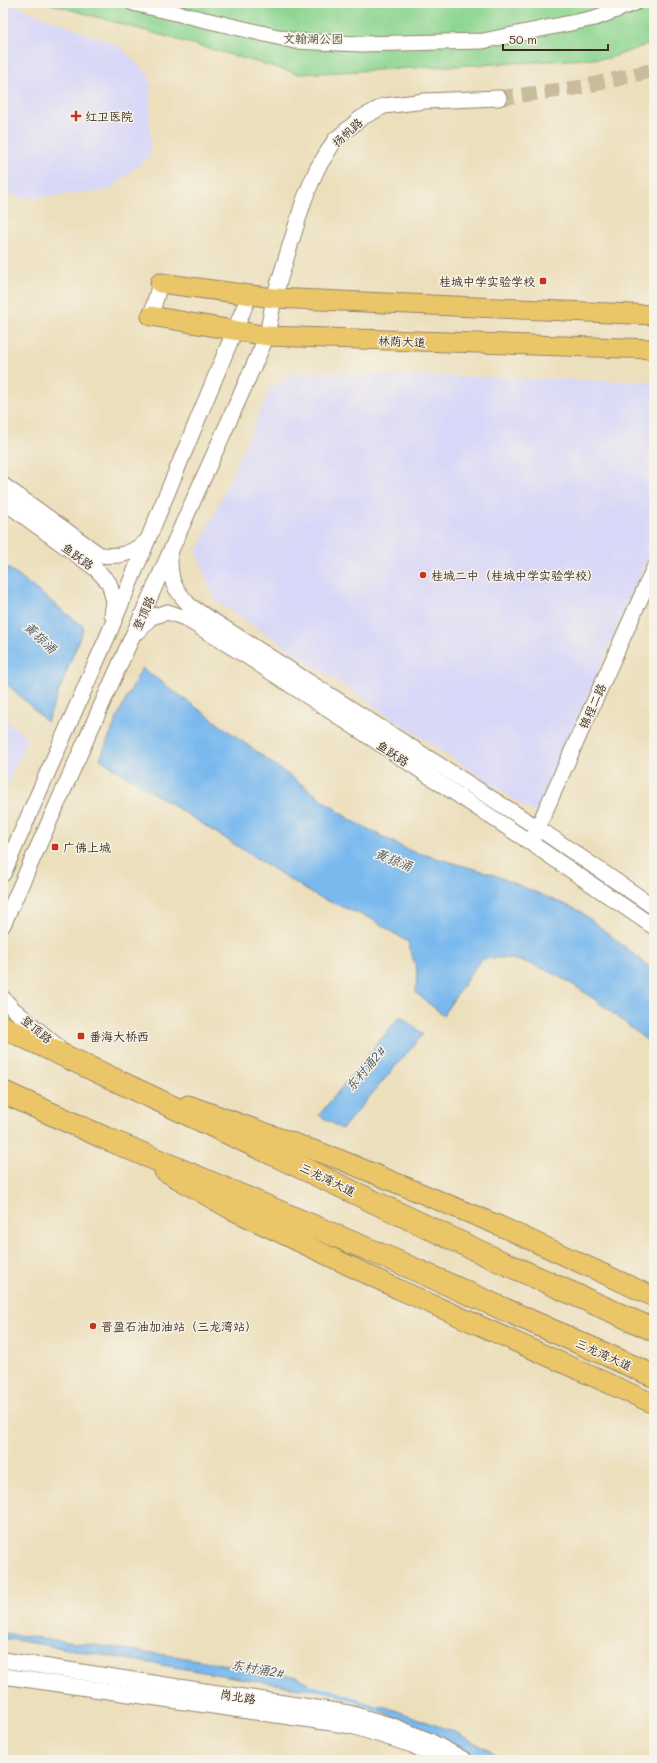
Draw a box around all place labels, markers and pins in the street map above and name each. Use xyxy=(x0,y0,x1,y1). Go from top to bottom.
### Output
place label: 红卫医院 xyxy=(85,108,133,124)
marker: 红卫医院 xyxy=(70,110,82,122)
place label: 桂城中学实验学校 xyxy=(439,273,535,289)
marker: 桂城中学实验学校 xyxy=(538,276,548,286)
place label: 桂城二中（桂城中学实验学校） xyxy=(431,567,599,583)
marker: 桂城二中（桂城中学实验学校） xyxy=(418,570,428,580)
place label: 广佛上城 xyxy=(63,839,111,855)
marker: 广佛上城 xyxy=(50,842,60,852)
place label: 番海大桥西 xyxy=(89,1028,149,1044)
marker: 番海大桥西 xyxy=(76,1031,86,1041)
place label: 晋盈石油加油站（三龙湾站） xyxy=(101,1318,257,1334)
marker: 晋盈石油加油站（三龙湾站） xyxy=(88,1321,98,1331)

